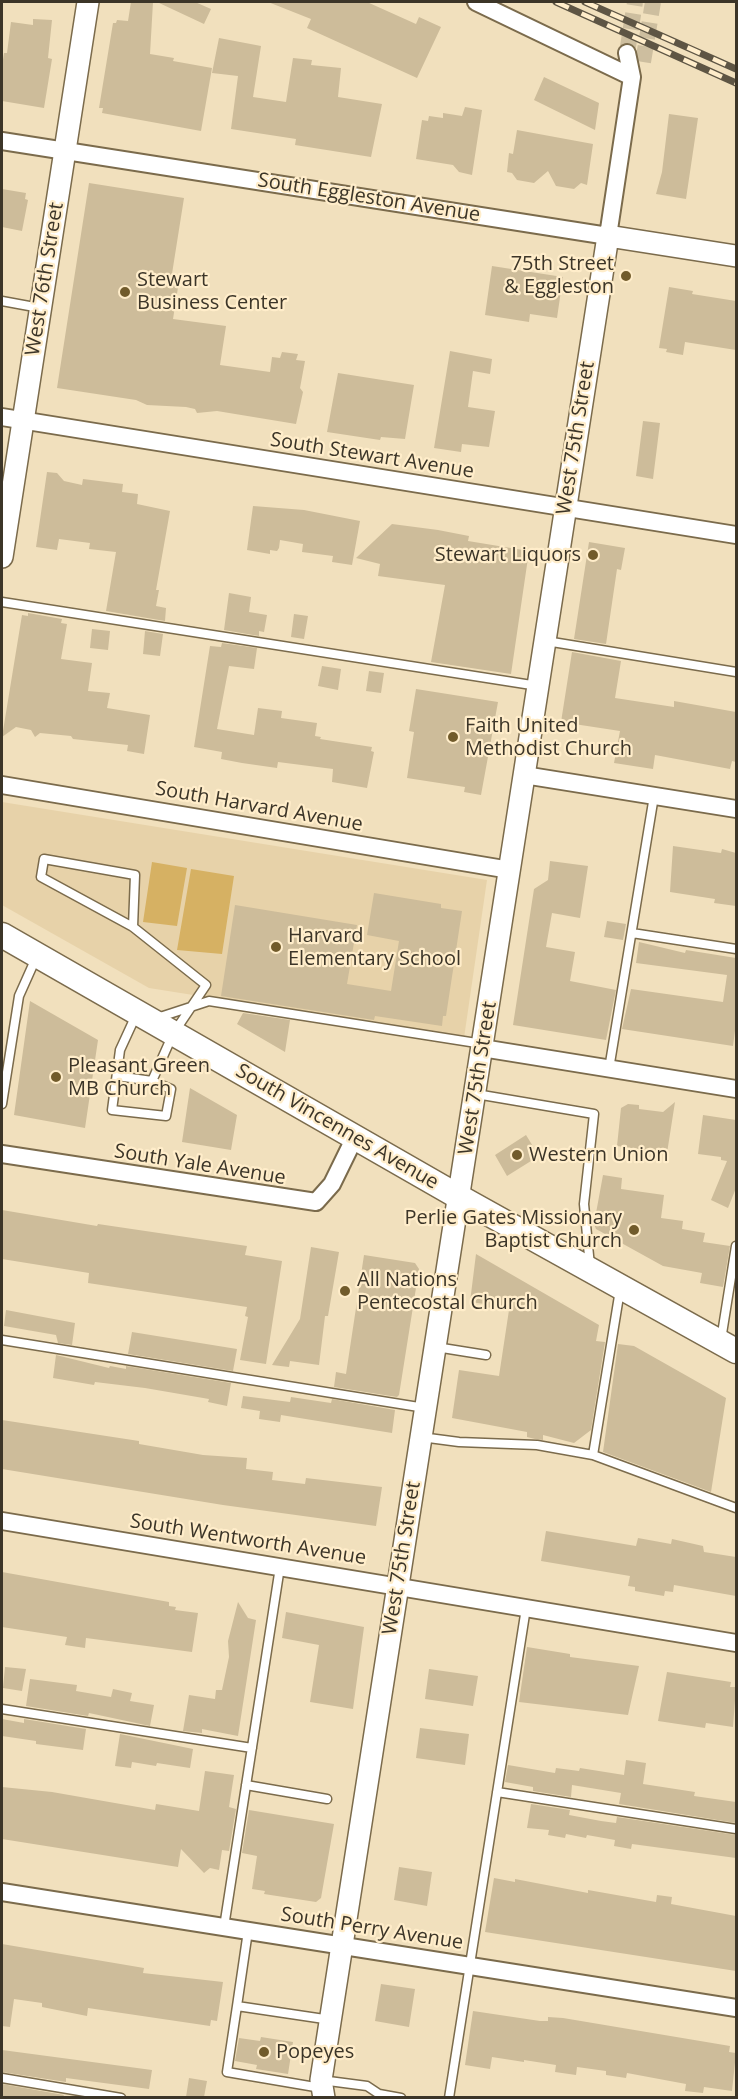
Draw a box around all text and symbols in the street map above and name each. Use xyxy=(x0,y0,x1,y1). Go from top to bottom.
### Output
street label: South Eggleston Avenue xyxy=(256,169,482,227)
street label: West 76th Street xyxy=(21,201,69,357)
place label: 75th Street & Eggleston xyxy=(504,252,614,299)
place label: Stewart Business Center xyxy=(137,268,287,315)
marker: 75th Street & Eggleston xyxy=(619,269,633,283)
marker: Stewart Business Center xyxy=(118,285,132,299)
street label: West 75th Street xyxy=(552,360,600,516)
street label: South Stewart Avenue xyxy=(268,428,476,484)
place label: Stewart Liquors xyxy=(435,543,581,567)
marker: Stewart Liquors xyxy=(586,548,600,562)
place label: Faith United Methodist Church xyxy=(465,714,632,761)
marker: Faith United Methodist Church xyxy=(446,730,460,744)
street label: South Harvard Avenue xyxy=(153,777,365,837)
place label: Harvard Elementary School xyxy=(288,924,461,971)
marker: Harvard Elementary School xyxy=(269,940,283,954)
street label: West 75th Street xyxy=(454,1000,502,1156)
place label: Pleasant Green MB Church xyxy=(68,1054,210,1101)
street label: South Vincennes Avenue xyxy=(231,1059,443,1195)
marker: Pleasant Green MB Church xyxy=(49,1070,63,1084)
street label: South Yale Avenue xyxy=(113,1140,287,1190)
place label: Western Union xyxy=(529,1143,668,1167)
marker: Western Union xyxy=(510,1148,524,1162)
place label: Perlie Gates Missionary Baptist Church xyxy=(405,1206,622,1253)
marker: Perlie Gates Missionary Baptist Church xyxy=(627,1223,641,1237)
place label: All Nations Pentecostal Church xyxy=(357,1268,538,1315)
marker: All Nations Pentecostal Church xyxy=(338,1284,352,1298)
street label: West 75th Street xyxy=(378,1480,426,1636)
street label: South Wentworth Avenue xyxy=(128,1509,368,1571)
street label: South Perry Avenue xyxy=(279,1903,465,1955)
place label: Popeyes xyxy=(276,2040,354,2064)
marker: Popeyes xyxy=(257,2045,271,2059)

